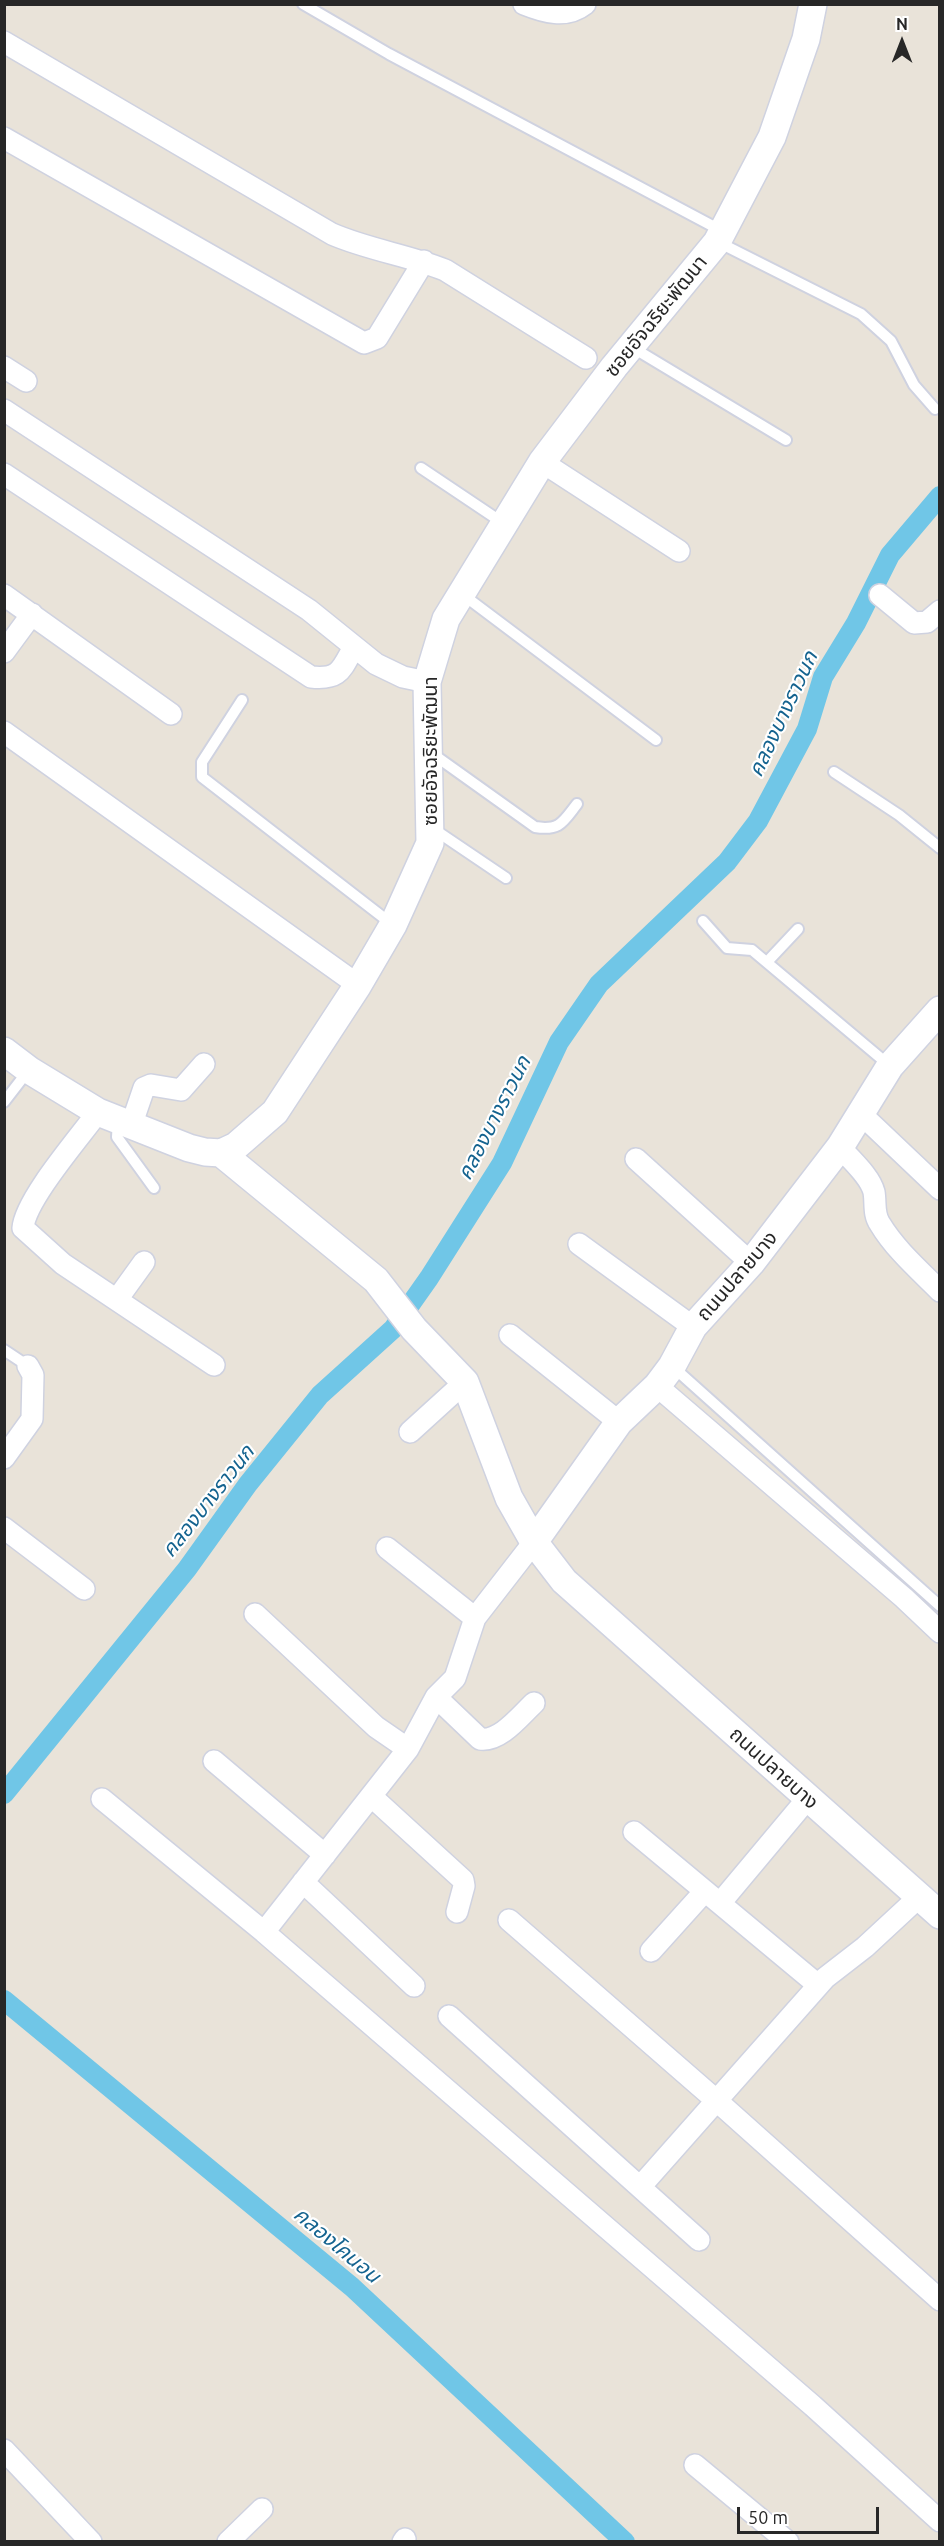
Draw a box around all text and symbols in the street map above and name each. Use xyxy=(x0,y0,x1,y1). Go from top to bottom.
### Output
north arrow xyxy=(872,12,932,72)
text: N xyxy=(896,15,908,33)
street label: ซอยอัจฉริยะพัฒนา xyxy=(600,250,712,382)
water label: คลองบางราวนก xyxy=(743,647,823,781)
street label: ซอยอัจฉริยะพัฒนา xyxy=(418,676,442,826)
water label: คลองบางราวนก xyxy=(452,1052,536,1184)
street label: ถนนปลายบาง xyxy=(692,1226,782,1326)
water label: คลองบางราวนก xyxy=(156,1440,260,1562)
street label: ถนนปลายบาง xyxy=(725,1722,823,1814)
water label: คลองโคนอน xyxy=(289,2202,385,2288)
scale bar xyxy=(740,2495,882,2533)
text: 50 m xyxy=(748,2507,788,2527)

